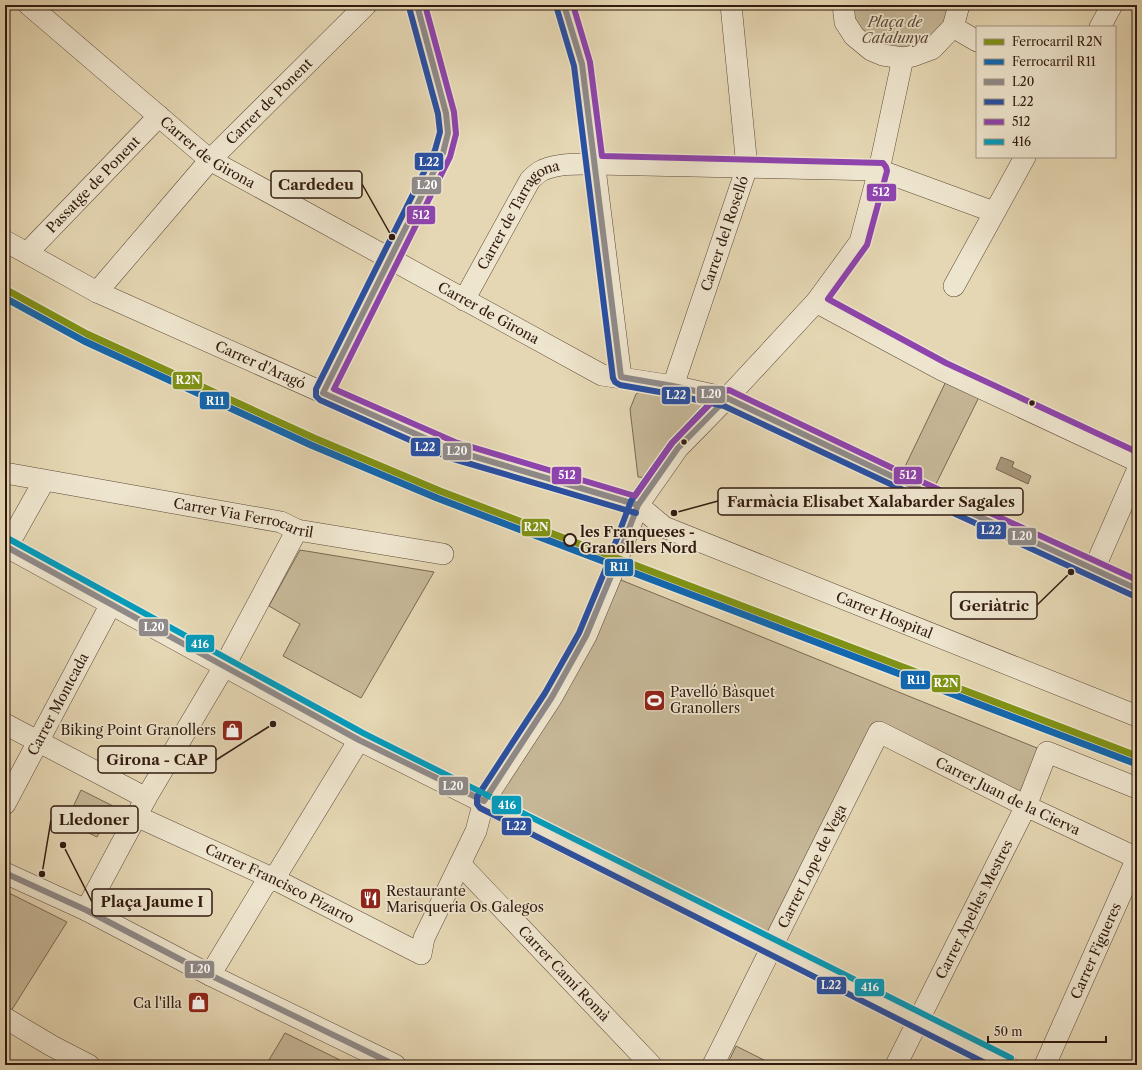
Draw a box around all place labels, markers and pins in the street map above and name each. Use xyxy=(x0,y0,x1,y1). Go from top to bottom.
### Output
callout: Cardedeu xyxy=(271,171,362,198)
unlabelled marker xyxy=(1027,398,1037,408)
unlabelled marker xyxy=(679,437,689,447)
callout: Farmàcia Elisabet Xalabarder Sagales xyxy=(718,488,1023,515)
place label: les Franqueses - Granollers Nord xyxy=(580,523,698,557)
marker: les Franqueses - Granollers Nord xyxy=(563,533,577,547)
callout: Geriàtric xyxy=(951,592,1037,619)
place label: Pavelló Bàsquet Granollers xyxy=(670,683,775,717)
sports icon: Pavelló Bàsquet Granollers xyxy=(641,687,667,713)
shop icon: Biking Point Granollers xyxy=(219,717,245,743)
place label: Biking Point Granollers xyxy=(61,721,216,739)
callout: Girona - CAP xyxy=(98,746,216,773)
callout: Lledoner xyxy=(51,806,138,833)
place label: Restaurante Marisqueria Os Galegos xyxy=(386,882,544,916)
restaurant icon: Restaurante Marisqueria Os Galegos xyxy=(357,886,383,912)
callout: Plaça Jaume I xyxy=(92,889,212,916)
shop icon: Ca l'illa xyxy=(185,990,211,1016)
place label: Ca l'illa xyxy=(133,994,183,1012)

